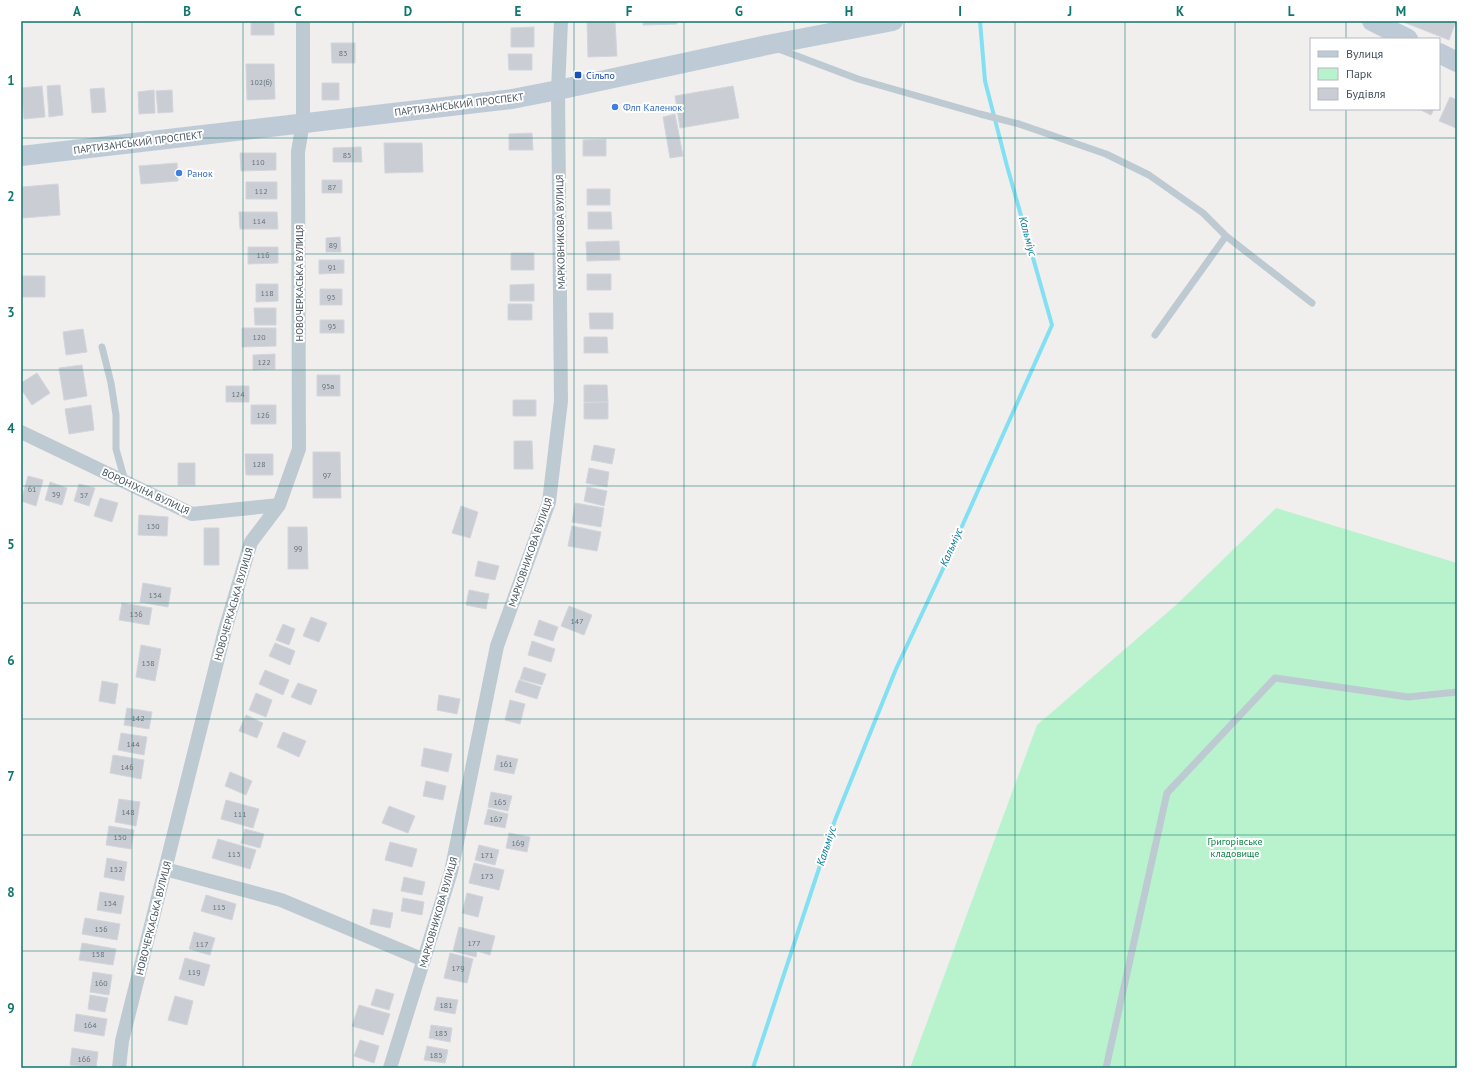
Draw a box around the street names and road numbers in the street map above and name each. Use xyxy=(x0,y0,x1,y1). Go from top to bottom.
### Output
street label: ПАРТИЗАНСЬКИЙ ПРОСПЕКТ xyxy=(394,90,525,119)
street label: ПАРТИЗАНСЬКИЙ ПРОСПЕКТ xyxy=(73,128,204,157)
street label: МАРКОВНИКОВА ВУЛИЦЯ xyxy=(553,174,568,290)
street label: НОВОЧЕРКАСЬКА ВУЛИЦЯ xyxy=(293,225,306,341)
street label: ВОРОНІХІНА ВУЛИЦЯ xyxy=(100,465,192,517)
street label: МАРКОВНИКОВА ВУЛИЦЯ xyxy=(506,496,555,609)
street label: НОВОЧЕРКАСЬКА ВУЛИЦЯ xyxy=(211,546,256,662)
street label: МАРКОВНИКОВА ВУЛИЦЯ xyxy=(416,855,461,969)
street label: НОВОЧЕРКАСЬКА ВУЛИЦЯ xyxy=(133,860,174,976)

